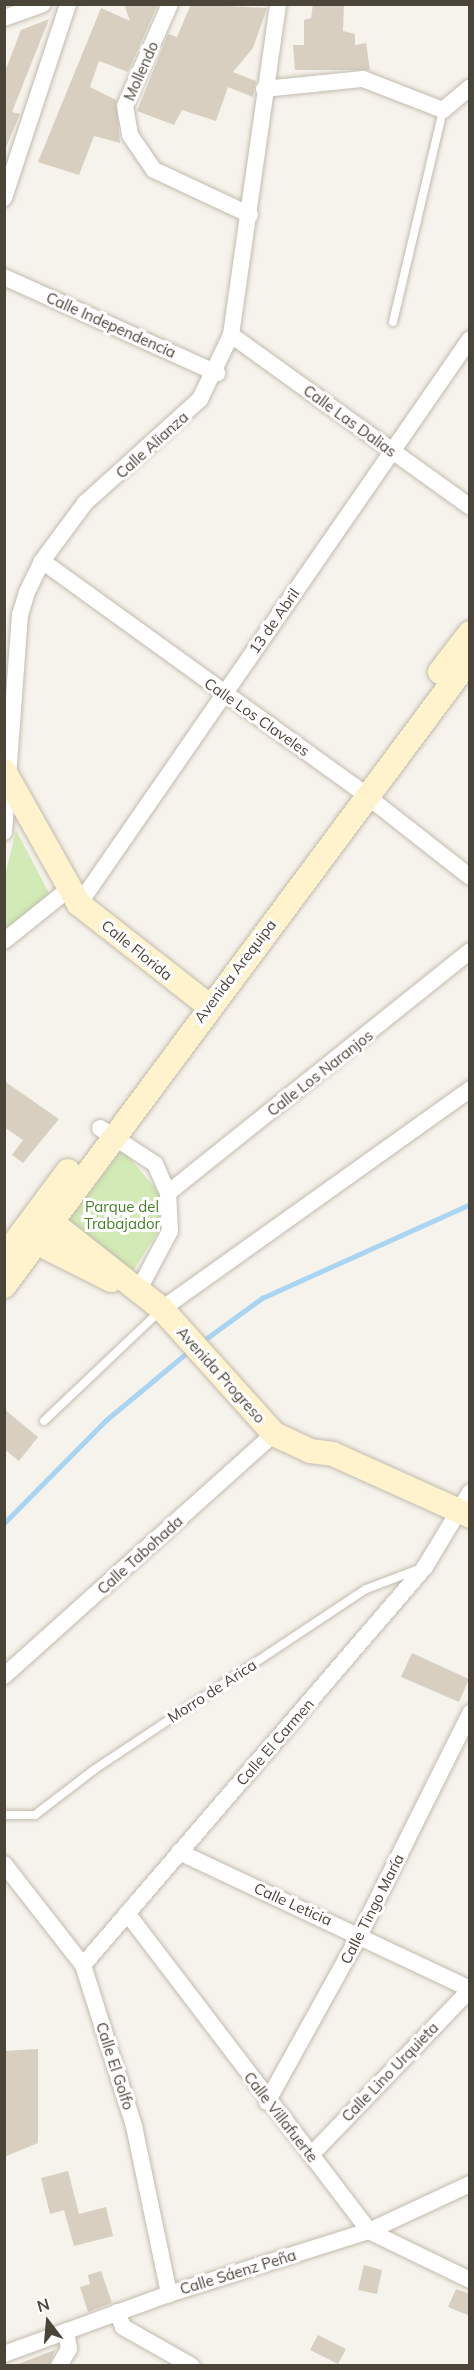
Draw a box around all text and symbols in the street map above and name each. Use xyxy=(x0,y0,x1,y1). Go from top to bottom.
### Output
street label: Mollendo xyxy=(120,39,162,103)
street label: Calle Independencia xyxy=(43,288,179,362)
street label: Calle Las Dalias xyxy=(300,381,400,461)
street label: Calle Alianza xyxy=(112,408,192,482)
street label: 13 de Abril xyxy=(245,585,303,657)
street label: Calle Los Claveles xyxy=(201,674,313,760)
street label: Calle Florida xyxy=(98,916,176,984)
street label: Avenida Arequipa xyxy=(190,916,280,1026)
street label: Calle Los Naranjos xyxy=(264,1026,376,1120)
park label: Parque del Trabajador xyxy=(84,1197,160,1232)
street label: Avenida Progreso xyxy=(173,1323,269,1427)
street label: Calle Tabohada xyxy=(94,1512,186,1598)
street label: Morro de Arica xyxy=(164,1656,260,1726)
street label: Calle El Carmen xyxy=(232,1695,318,1789)
street label: Calle Tingo María xyxy=(337,1851,407,1967)
street label: Calle Leticia xyxy=(251,1879,335,1929)
street label: Calle Lino Urquieta xyxy=(338,2019,442,2125)
street label: Calle El Golfo xyxy=(92,2020,138,2112)
street label: Calle Villafuerte xyxy=(240,2068,322,2166)
street label: Calle Sáenz Peña xyxy=(178,2246,298,2298)
north arrow xyxy=(18,2292,78,2352)
text: N xyxy=(34,2293,52,2316)

